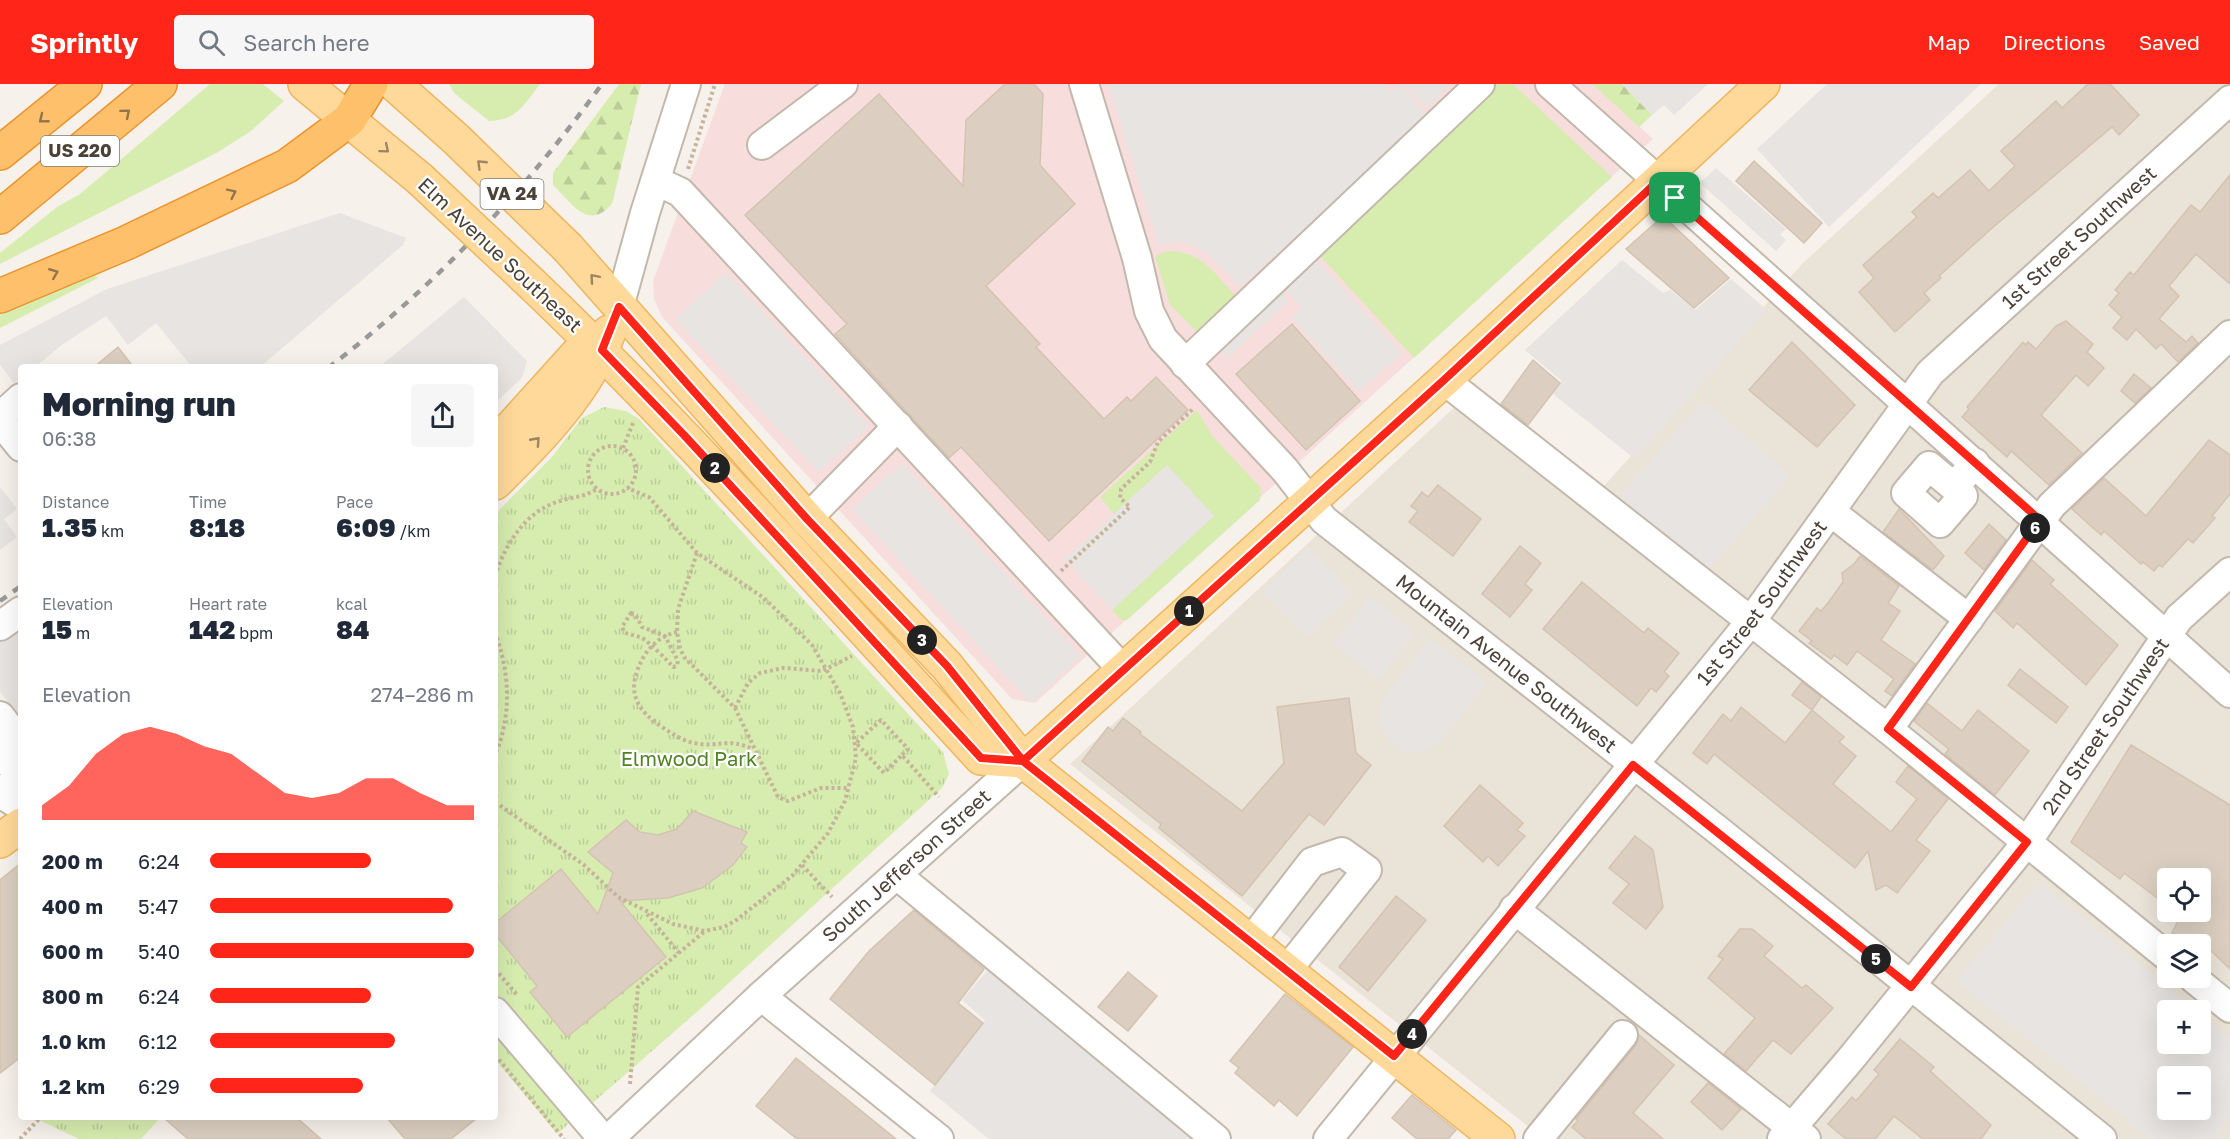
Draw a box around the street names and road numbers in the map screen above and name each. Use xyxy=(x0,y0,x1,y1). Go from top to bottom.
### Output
road number: US 220 xyxy=(41,136,119,166)
street label: 1st Street Southwest xyxy=(1996,160,2161,313)
street label: Elm Avenue Southeast xyxy=(414,172,588,337)
road number: VA 24 xyxy=(480,179,544,209)
street label: 1st Street Southwest xyxy=(1691,515,1831,689)
street label: Mountain Avenue Southwest xyxy=(1392,568,1622,757)
street label: 2nd Street Southwest xyxy=(2036,633,2173,819)
street label: South Jefferson Street xyxy=(817,783,995,947)

